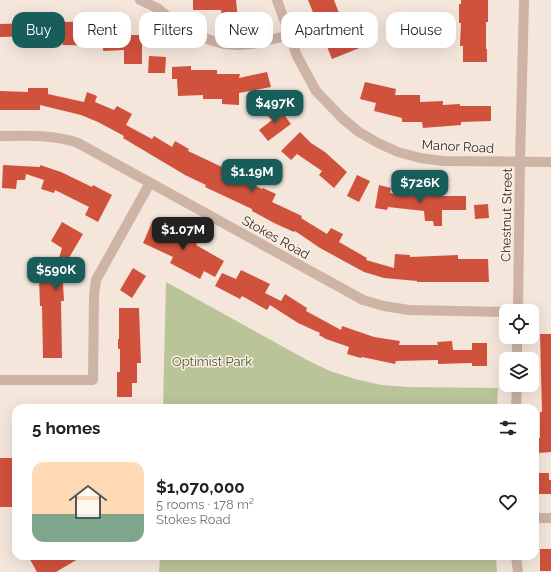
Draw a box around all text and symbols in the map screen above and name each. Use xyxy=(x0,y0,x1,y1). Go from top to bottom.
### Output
chip: Buy xyxy=(12,12,65,48)
chip: Rent xyxy=(73,12,131,48)
chip: Filters xyxy=(139,12,207,48)
chip: New xyxy=(215,12,273,48)
chip: Apartment xyxy=(281,12,378,48)
chip: House xyxy=(386,12,456,48)
pin: $497K xyxy=(247,90,303,124)
text: $497K xyxy=(255,95,295,110)
street label: Manor Road xyxy=(421,137,495,156)
pin: $1.19M xyxy=(219,159,285,193)
text: $1.19M xyxy=(231,164,273,179)
street label: Chestnut Street xyxy=(498,167,515,262)
pin: $726K xyxy=(392,170,448,204)
text: $726K xyxy=(400,175,440,190)
street label: Stokes Road xyxy=(239,213,312,262)
pin: $1.07M xyxy=(150,217,216,251)
text: $1.07M xyxy=(161,222,205,237)
pin: $590K xyxy=(28,257,84,291)
text: $590K xyxy=(36,262,76,277)
map controls xyxy=(499,304,539,392)
button: locate xyxy=(499,304,539,344)
button: layers xyxy=(499,352,539,392)
park label: Optimist Park xyxy=(172,354,252,369)
icon: filters xyxy=(497,417,519,439)
text: 5 homes xyxy=(32,418,100,438)
text: $1,070,000 xyxy=(156,477,245,497)
icon: home xyxy=(64,478,112,526)
icon: heart xyxy=(497,491,519,513)
text: 5 rooms · 178 m² xyxy=(156,497,254,512)
text: Stokes Road xyxy=(156,512,231,527)

